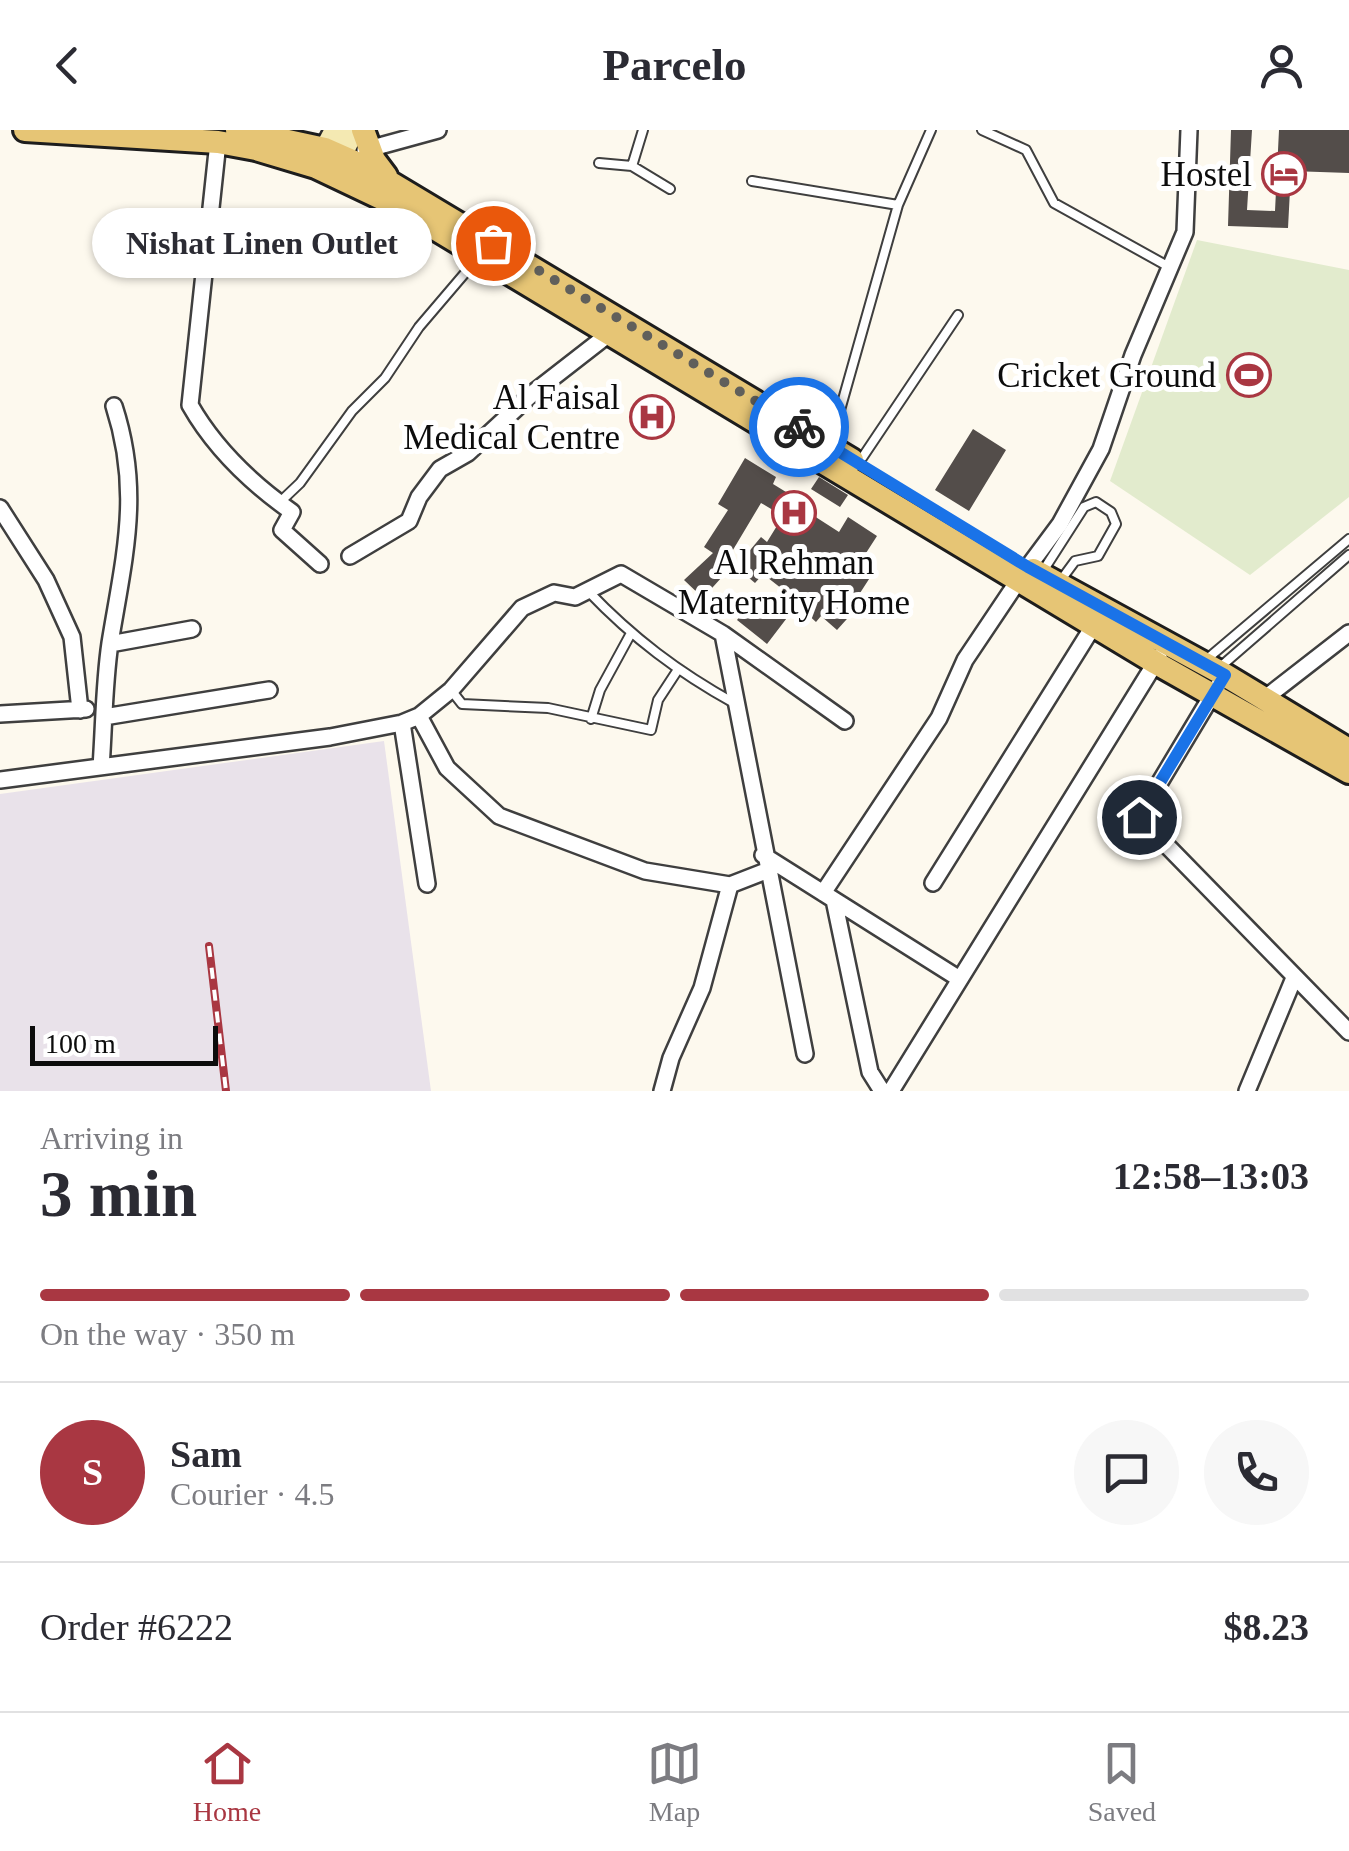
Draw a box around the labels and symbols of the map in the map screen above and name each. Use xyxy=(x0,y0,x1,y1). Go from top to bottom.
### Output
hotel icon: Hostel xyxy=(1261,151,1307,197)
place label: Hostel xyxy=(1161,155,1252,194)
pin xyxy=(451,201,536,286)
callout: Nishat Linen Outlet xyxy=(93,208,433,278)
sports icon: Cricket Ground xyxy=(1226,352,1272,398)
place label: Cricket Ground xyxy=(997,356,1216,395)
courier xyxy=(749,377,849,477)
place label: Al Faisal Medical Centre xyxy=(403,378,620,457)
hospital icon: Al Faisal Medical Centre xyxy=(629,394,675,440)
hospital icon: Al Rehman Maternity Home xyxy=(771,490,817,536)
place label: Al Rehman Maternity Home xyxy=(678,543,910,622)
pin xyxy=(1097,775,1182,860)
scale bar xyxy=(30,1021,218,1066)

